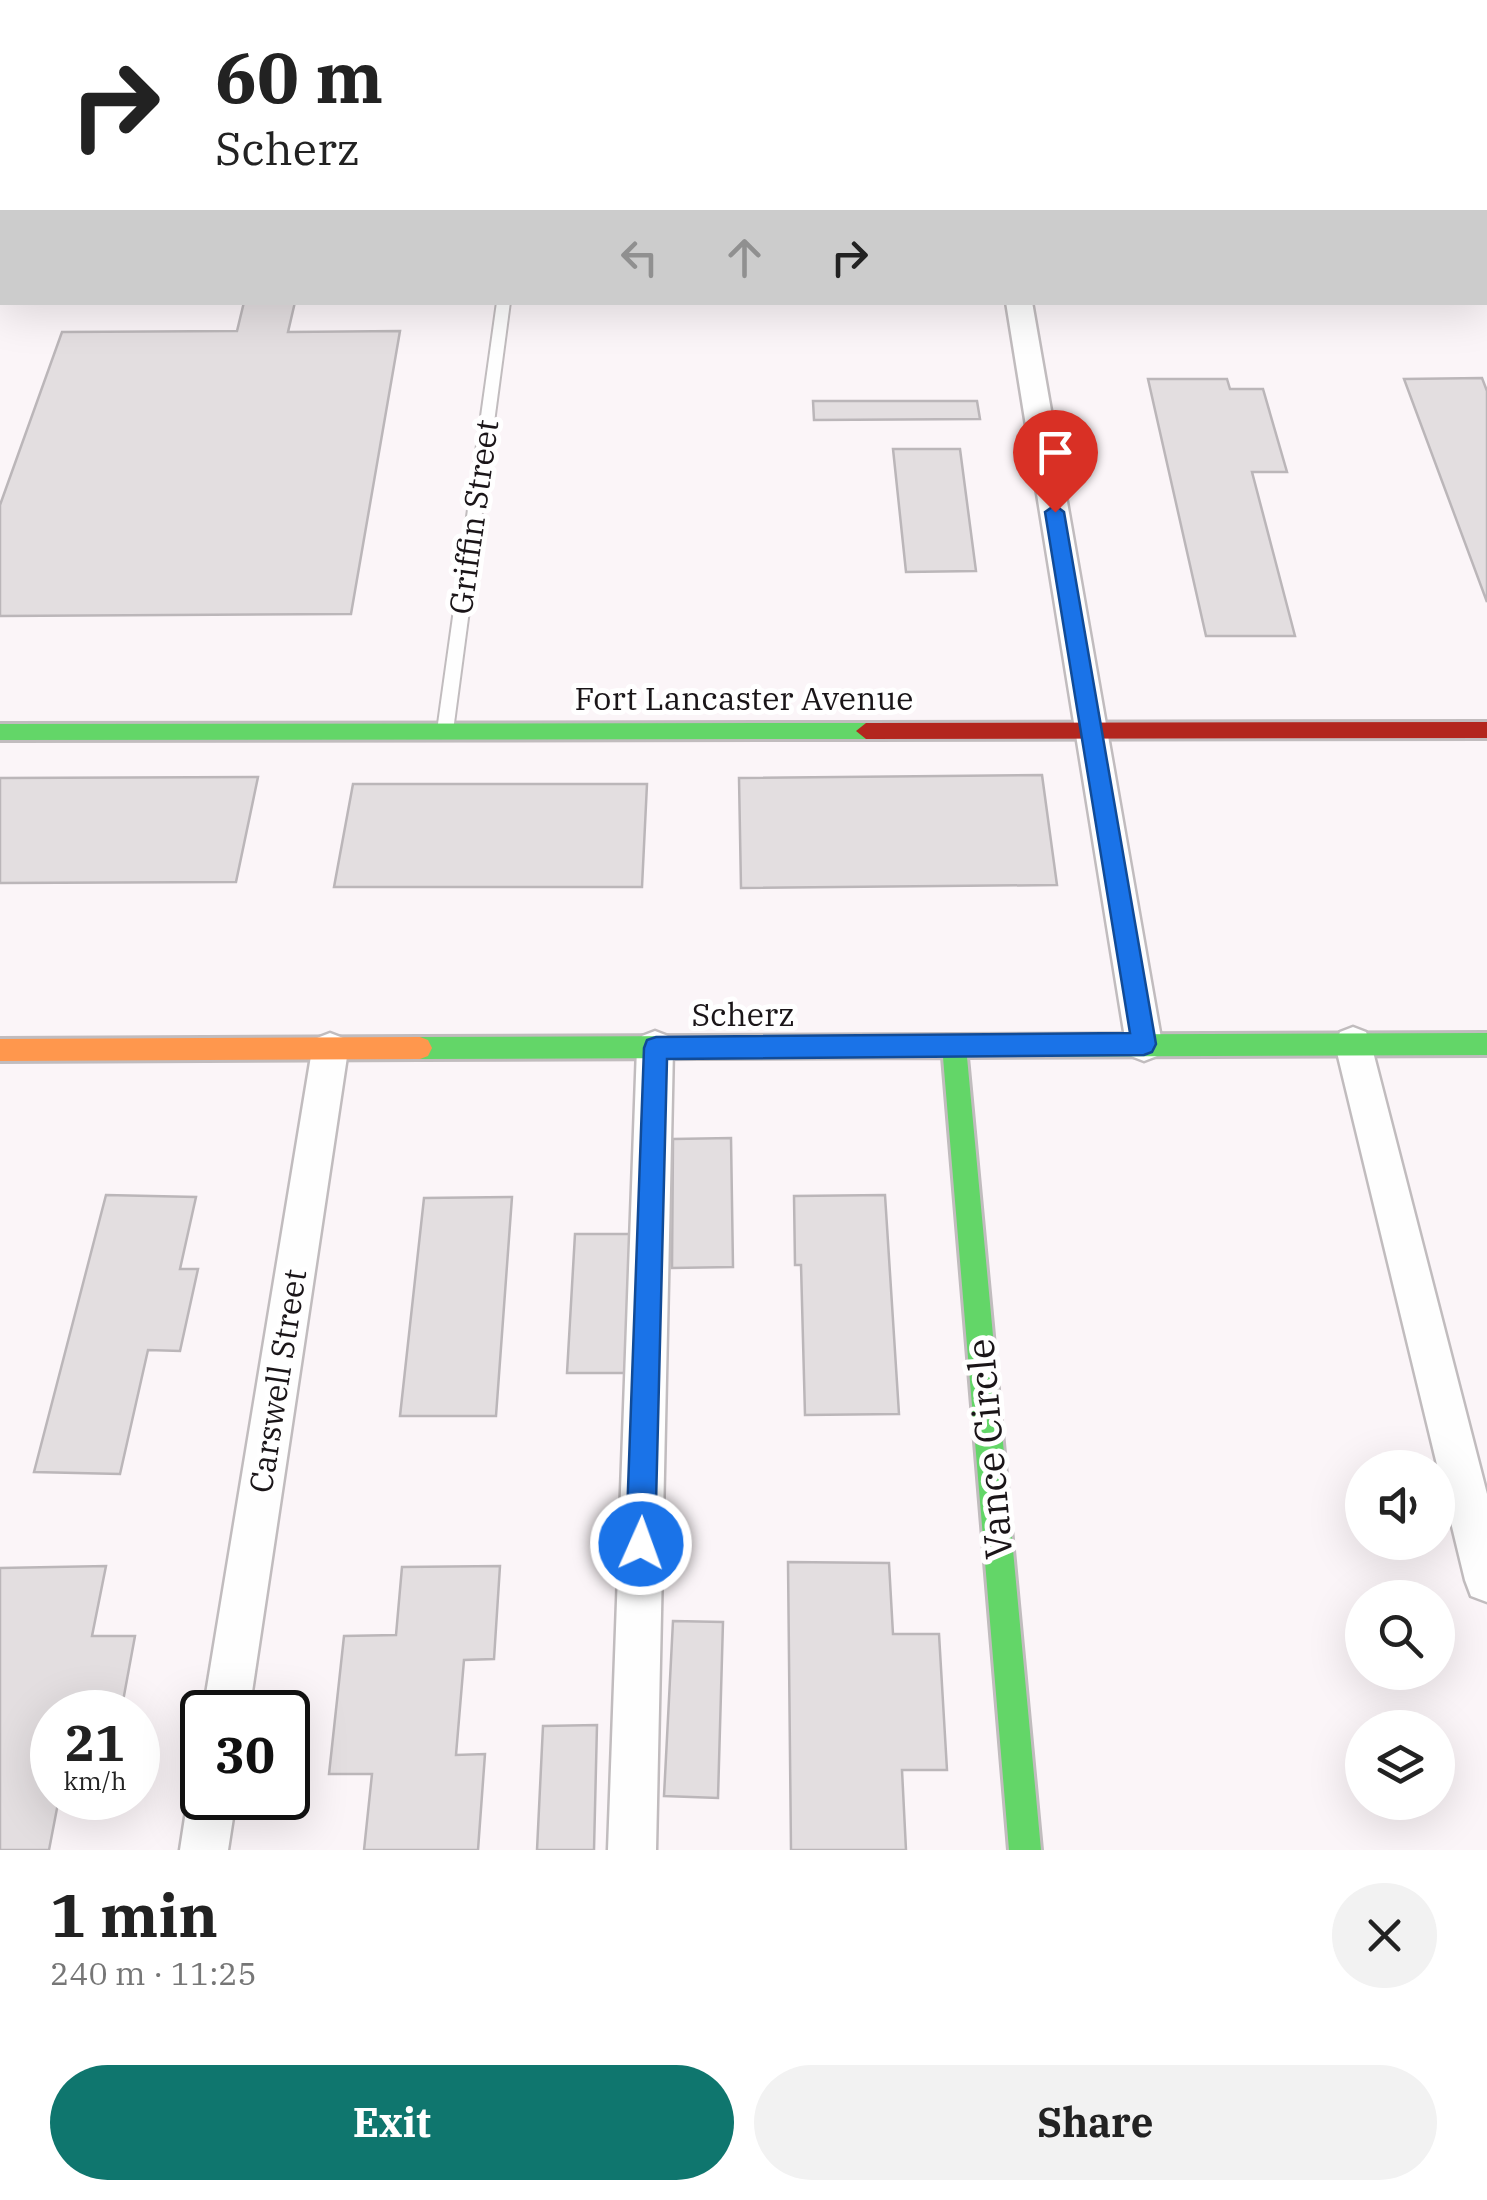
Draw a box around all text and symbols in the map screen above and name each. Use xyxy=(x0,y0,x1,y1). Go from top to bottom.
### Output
text: 60 m xyxy=(215,31,383,122)
icon: right xyxy=(50,40,180,170)
text: Scherz xyxy=(215,119,360,177)
icon: left xyxy=(612,230,667,285)
icon: ahead xyxy=(717,230,772,285)
icon: right xyxy=(822,230,877,285)
pin xyxy=(1013,410,1098,513)
street label: Griffin Street xyxy=(439,417,507,617)
icon: arrive xyxy=(1028,425,1083,480)
street label: Fort Lancaster Avenue xyxy=(575,677,913,719)
street label: Scherz xyxy=(692,993,794,1035)
street label: Carswell Street xyxy=(239,1266,315,1496)
street label: Vance Circle xyxy=(954,1337,1023,1561)
map controls xyxy=(1345,1450,1455,1820)
button: sound xyxy=(1345,1450,1455,1560)
position arrow xyxy=(589,1492,693,1596)
button: search xyxy=(1345,1580,1455,1690)
speed limit sign: 30 xyxy=(180,1690,310,1820)
text: 21 xyxy=(65,1710,125,1775)
button: layers xyxy=(1345,1710,1455,1820)
text: km/h xyxy=(63,1764,127,1797)
text: 1 min xyxy=(50,1875,218,1954)
button: close xyxy=(1332,1883,1437,1988)
text: 240 m · 11:25 xyxy=(50,1952,257,1994)
button: Exit xyxy=(50,2065,734,2180)
button: Share xyxy=(754,2065,1437,2180)

